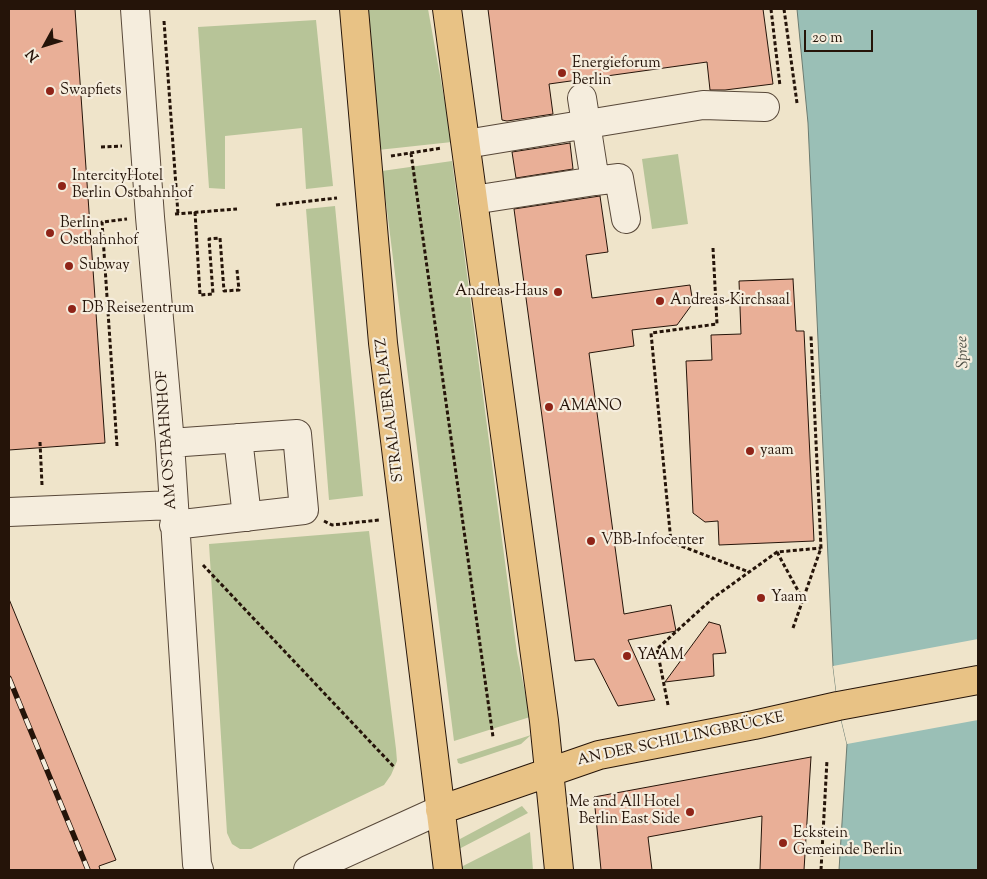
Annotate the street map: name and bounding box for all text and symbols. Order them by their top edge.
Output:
north arrow [20,20,70,70]
scale bar [807,20,876,52]
text: 20 m [812,28,843,49]
text: N [22,44,45,65]
place label: Energieforum Berlin [572,55,661,90]
marker: Energieforum Berlin [556,67,568,79]
place label: Swapfiets [60,82,121,100]
marker: Swapfiets [44,85,56,97]
place label: IntercityHotel Berlin Ostbahnhof [72,168,193,203]
marker: IntercityHotel Berlin Ostbahnhof [56,180,68,192]
place label: Berlin Ostbahnhof [60,215,138,250]
marker: Berlin Ostbahnhof [44,227,56,239]
place label: Subway [79,257,130,275]
marker: Subway [63,260,75,272]
place label: Andreas-Haus [455,283,548,301]
marker: Andreas-Haus [552,286,564,298]
place label: Andreas-Kirchsaal [670,292,790,310]
marker: Andreas-Kirchsaal [654,295,666,307]
place label: DB Reisezentrum [82,300,194,318]
marker: DB Reisezentrum [66,303,78,315]
water label: Spree [954,335,974,369]
street label: STRALAUER PLATZ [373,337,409,483]
street label: AM OSTBAHNHOF [154,370,182,510]
place label: AMANO [559,398,622,416]
marker: AMANO [543,401,555,413]
place label: yaam [760,442,794,460]
marker: yaam [744,445,756,457]
place label: VBB-Infocenter [601,532,704,550]
marker: VBB-Infocenter [585,535,597,547]
place label: Yaam [771,589,807,607]
marker: Yaam [755,592,767,604]
place label: YAAM [637,647,684,665]
marker: YAAM [621,650,633,662]
street label: AN DER SCHILLINGBRÜCKE [576,709,786,771]
place label: Me and All Hotel Berlin East Side [569,794,680,829]
marker: Me and All Hotel Berlin East Side [684,806,696,818]
place label: Eckstein Gemeinde Berlin [793,825,902,860]
marker: Eckstein Gemeinde Berlin [777,837,789,849]

